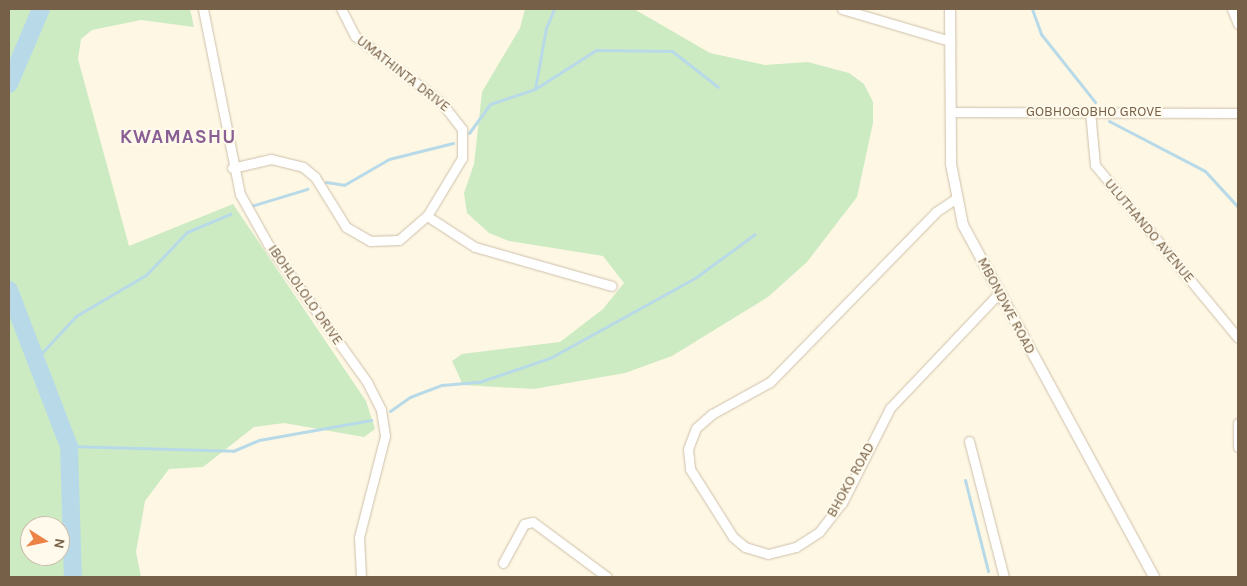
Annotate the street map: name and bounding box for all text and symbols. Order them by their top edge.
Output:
street label: UMATHINTA DRIVE [353,32,453,116]
street label: GOBHOGOBHO GROVE [1026,104,1162,120]
district label: KWAMASHU [119,127,237,149]
street label: ULUTHANDO AVENUE [1101,176,1197,286]
street label: IBOHLOLOLO DRIVE [264,242,346,348]
street label: MBONDWE ROAD [973,255,1039,357]
street label: BHOKO ROAD [824,440,878,520]
north arrow [20,516,70,566]
text: N [50,537,69,550]

